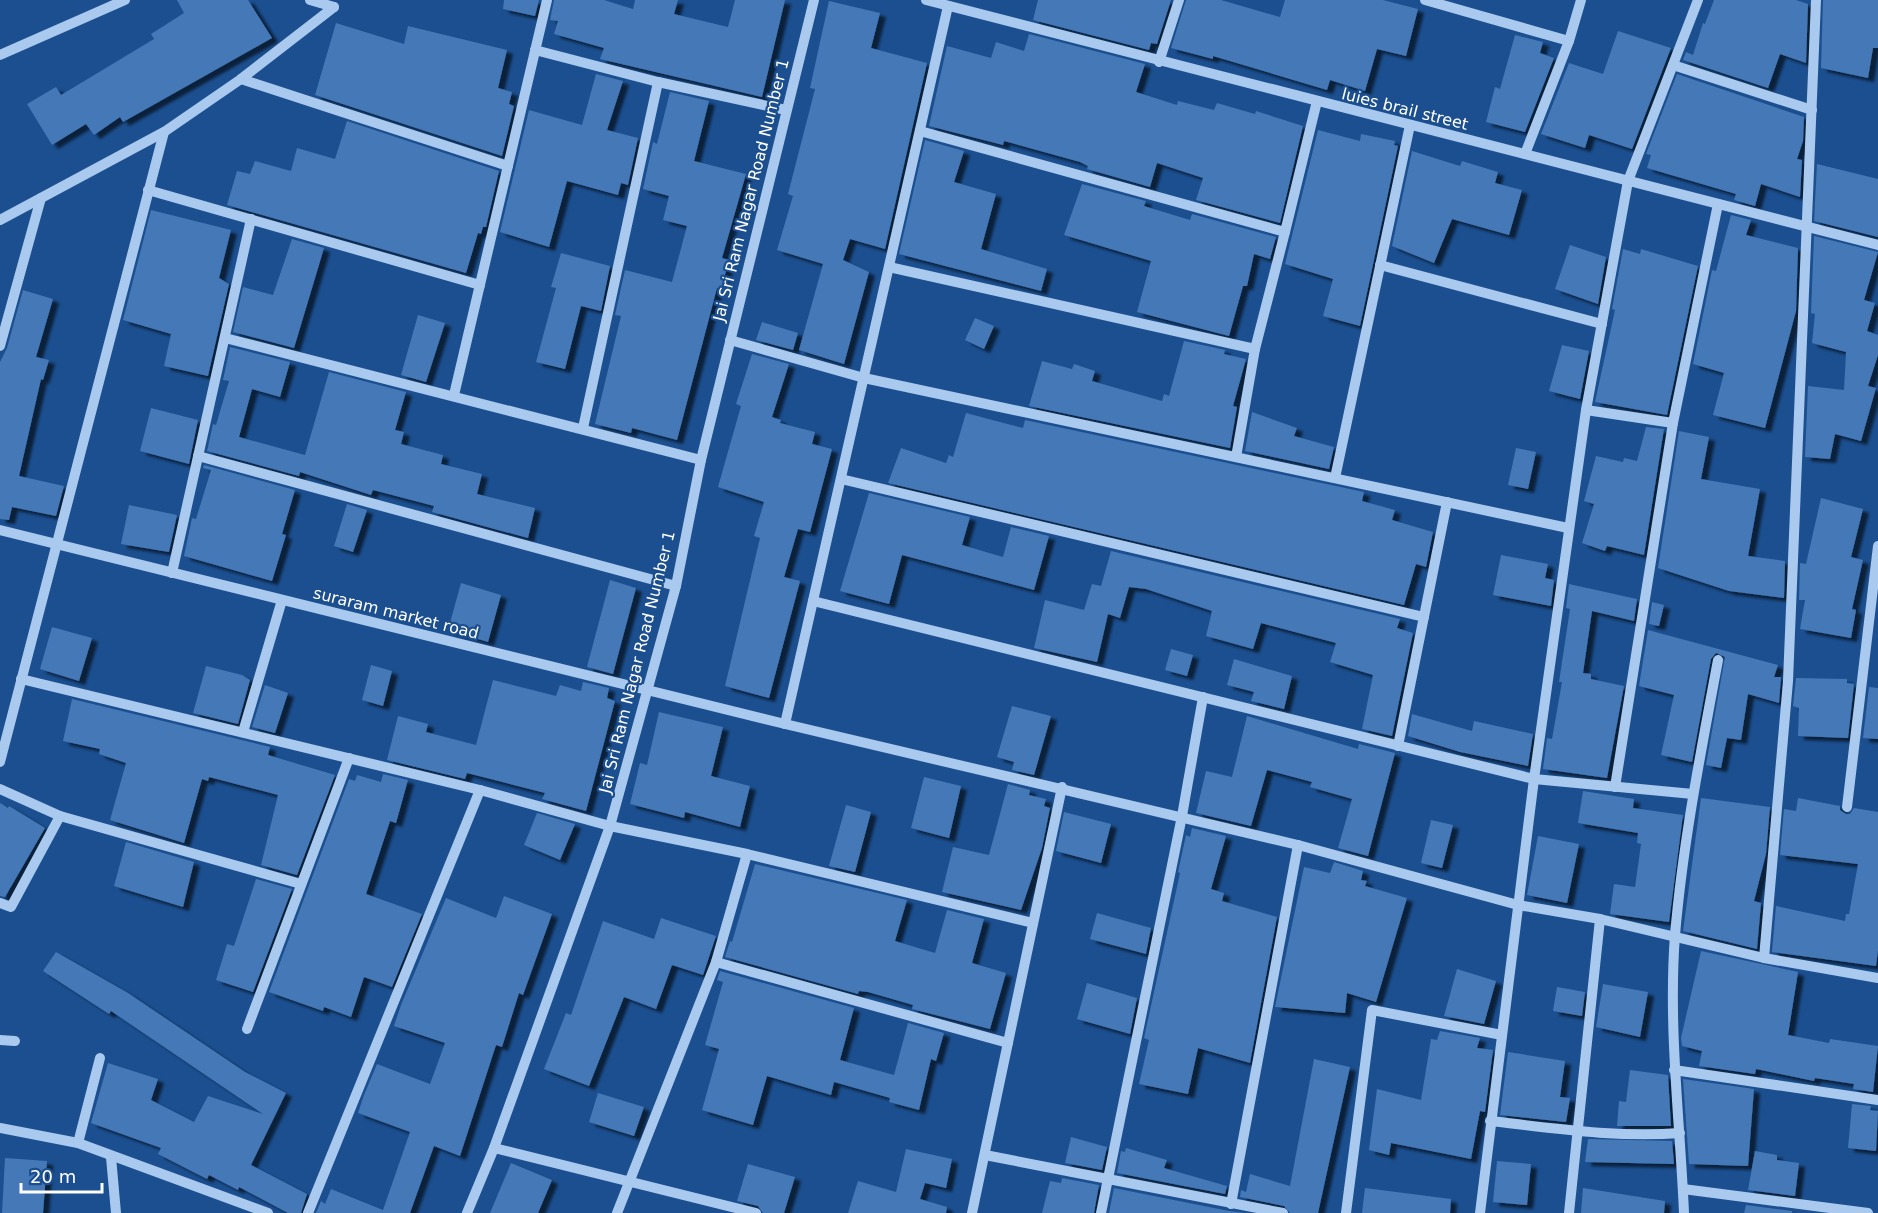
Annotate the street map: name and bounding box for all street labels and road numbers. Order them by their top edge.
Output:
street label: Jai Sri Ram Nagar Road Number 1 [709,57,793,324]
street label: luies brail street [1340,84,1470,134]
street label: Jai Sri Ram Nagar Road Number 1 [595,529,679,796]
street label: suraram market road [311,583,481,643]

